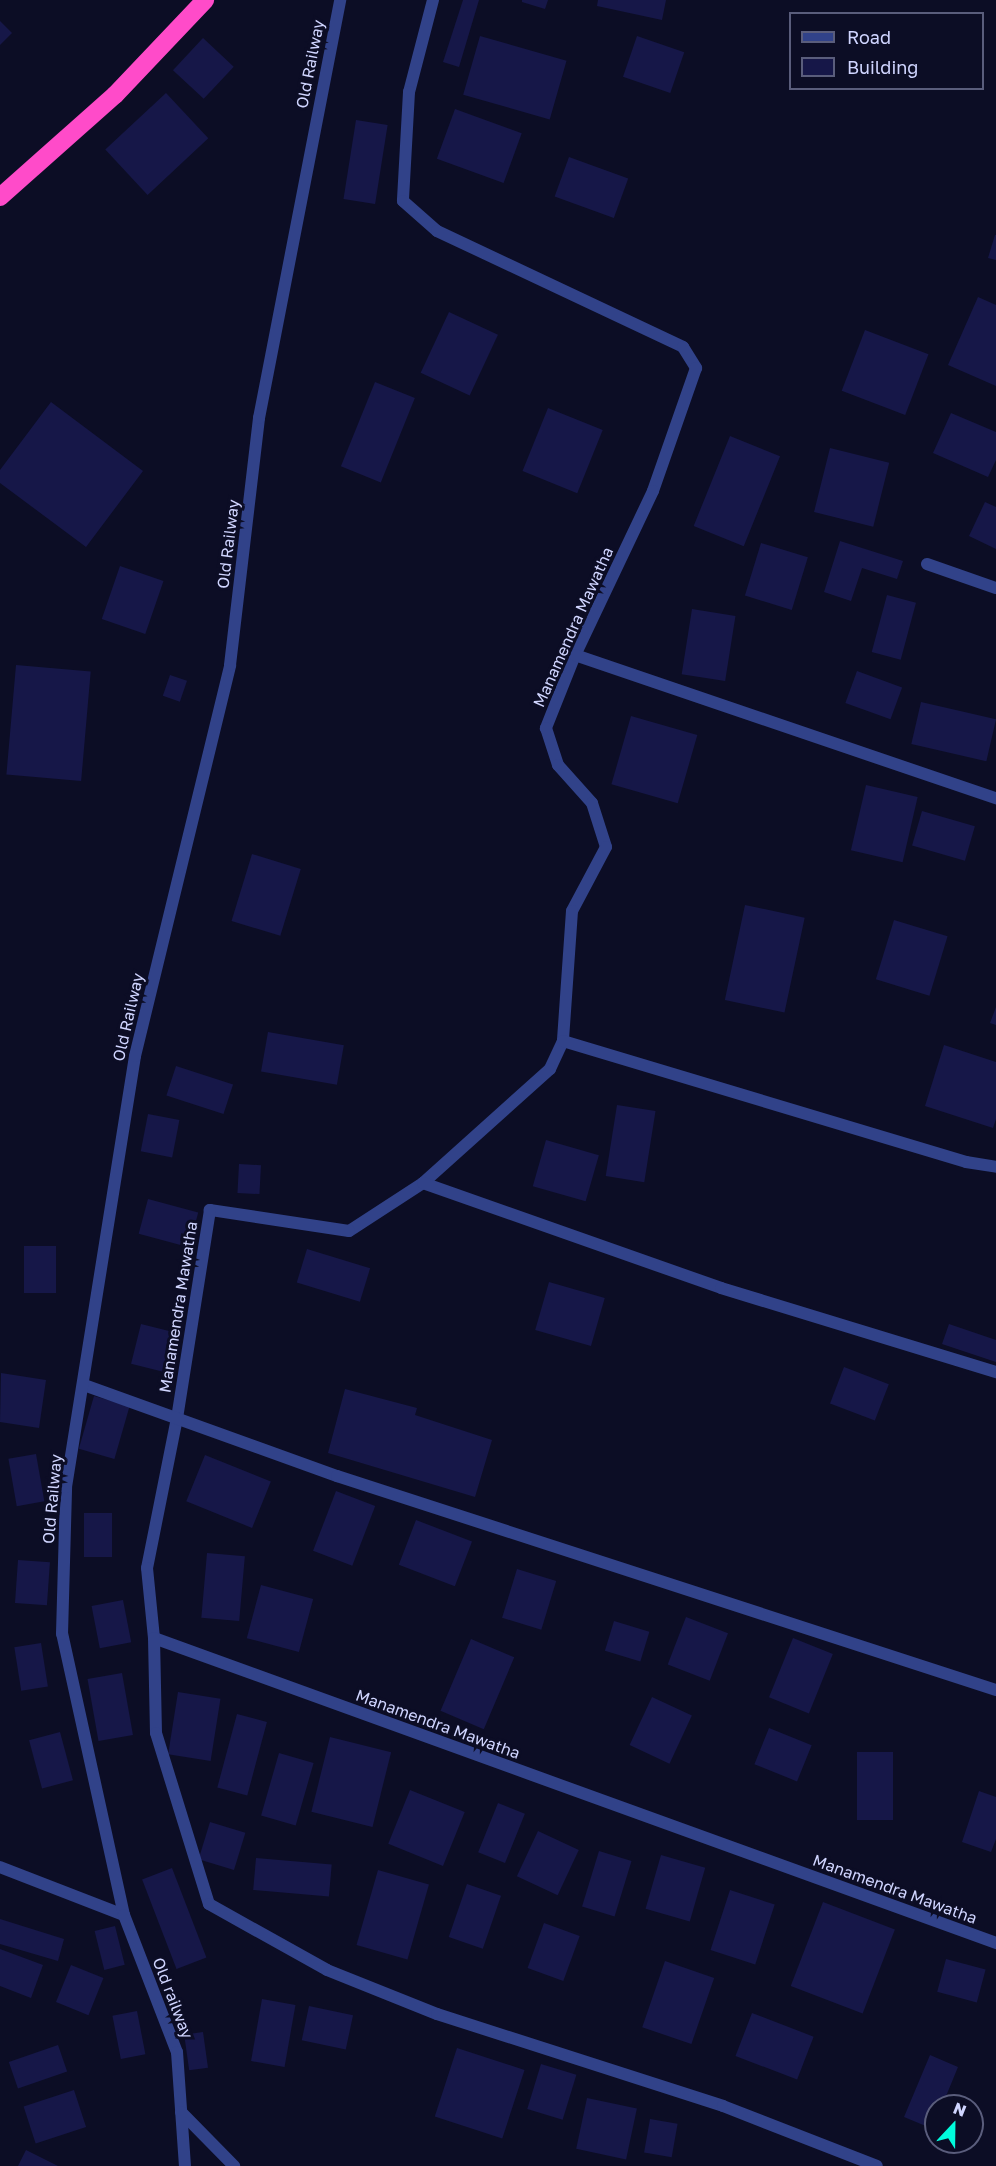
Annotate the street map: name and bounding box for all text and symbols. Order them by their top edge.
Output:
legend [789,12,984,90]
street label: Old Railway [292,18,328,110]
text: Road [847,26,891,48]
text: Building [847,56,918,78]
street label: Old Railway [213,498,243,590]
street label: Manamendra Mawatha [529,544,617,710]
street label: Old Railway [109,971,147,1063]
street label: Manamendra Mawatha [155,1220,201,1394]
street label: Old Railway [39,1453,65,1545]
street label: Manamendra Mawatha [353,1685,523,1763]
street label: Manamendra Mawatha [810,1850,980,1928]
street label: Old railway [149,1955,197,2041]
north arrow [924,2094,984,2154]
text: N [951,2098,969,2121]

